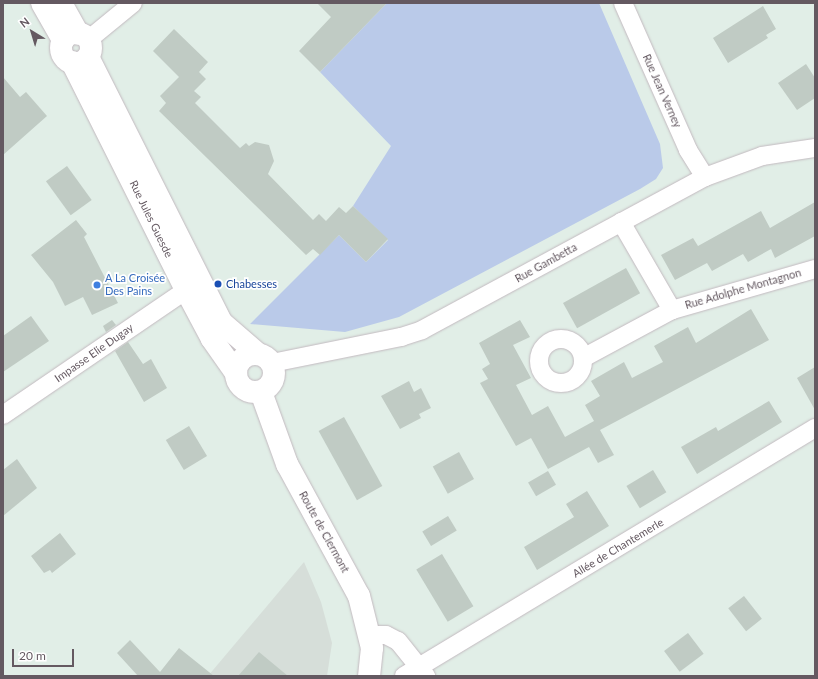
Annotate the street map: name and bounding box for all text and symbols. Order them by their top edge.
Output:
north arrow [12,12,52,52]
text: N [17,14,32,30]
street label: Rue Jean Verney [640,52,684,130]
street label: Rue Jules Guesde [127,178,175,260]
street label: Rue Gambetta [513,241,579,285]
street label: Rue Adolphe Montagnon [683,266,803,312]
place label: A La Croisée Des Pains [105,272,166,298]
place label: Chabesses [226,277,277,291]
marker: Chabesses [213,279,223,289]
marker: A La Croisée Des Pains [92,280,102,290]
street label: Impasse Elie Dugay [52,321,136,385]
street label: Route de Clermont [296,489,352,575]
street label: Allée de Chantemerle [570,516,666,580]
scale bar [14,641,76,667]
text: 20 m [19,648,46,663]

